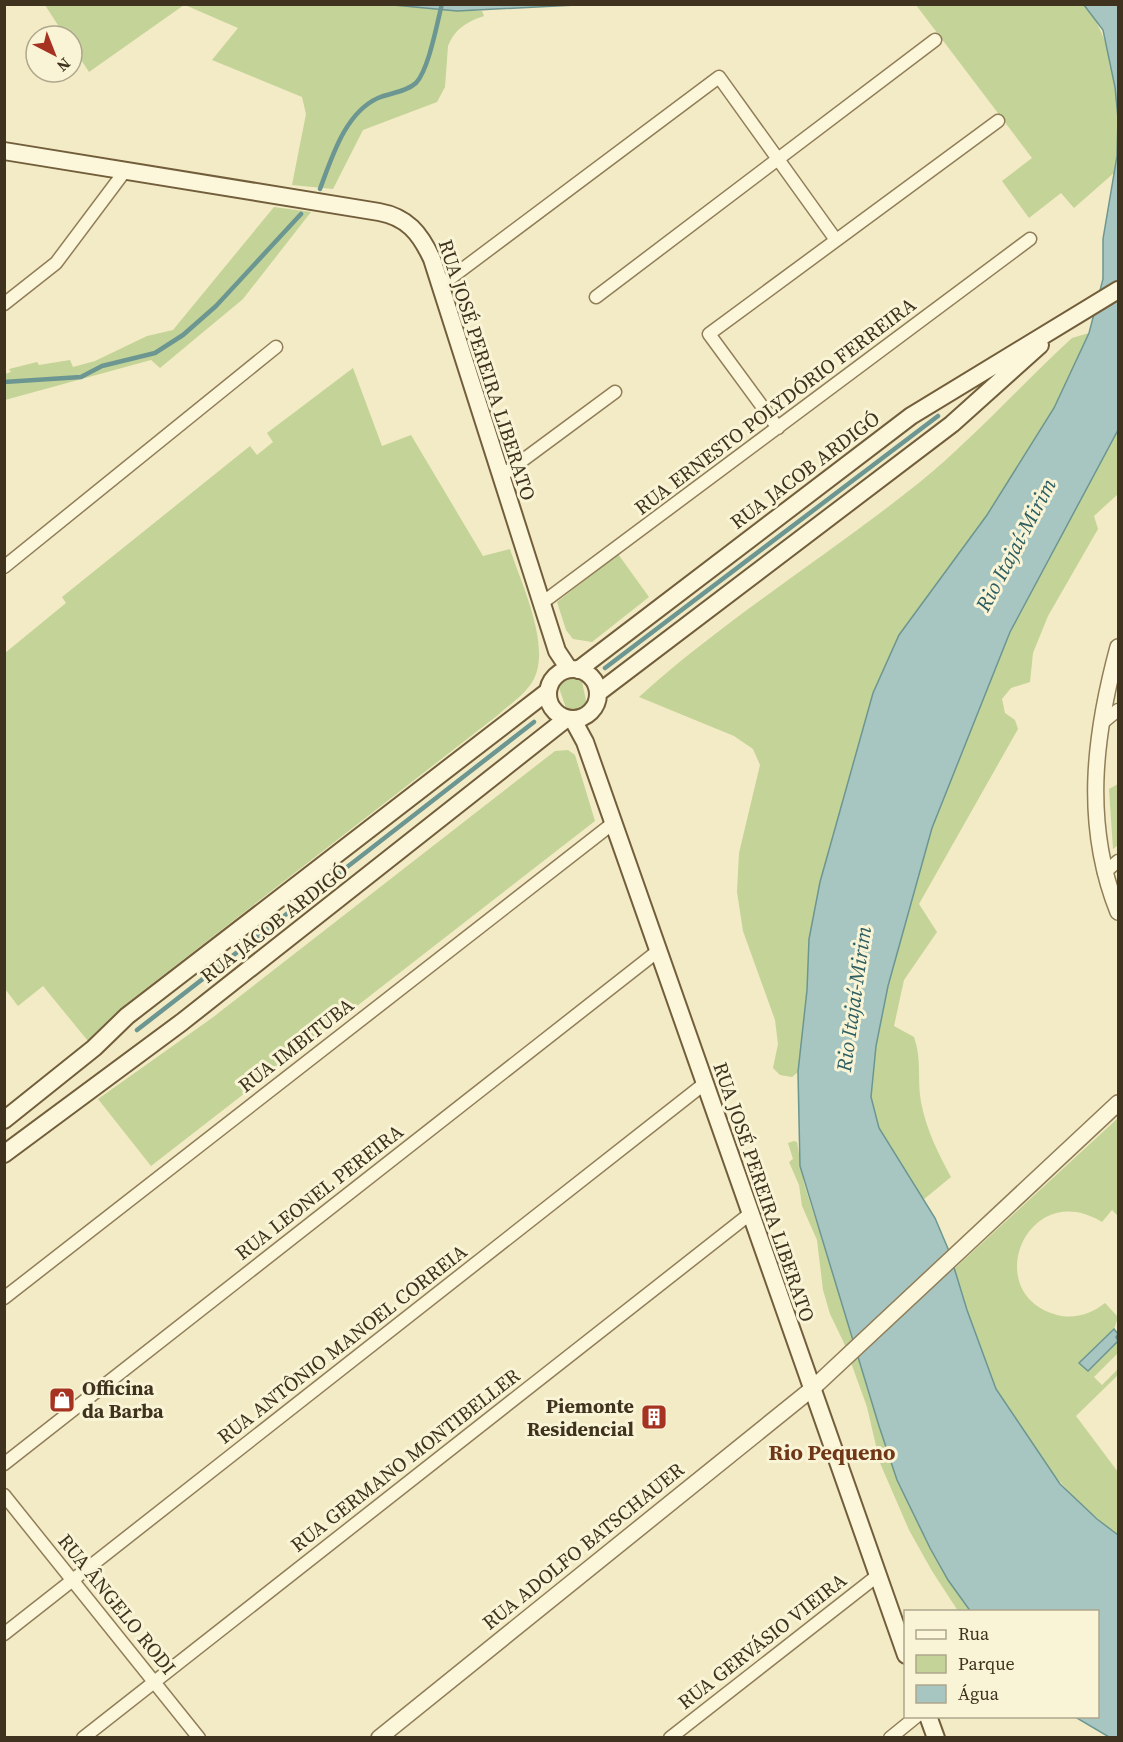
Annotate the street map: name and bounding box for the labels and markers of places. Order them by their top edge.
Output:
place label: Officina da Barba [82,1374,164,1425]
shop icon: Officina da Barba [47,1385,77,1415]
place label: Piemonte Residencial [527,1392,634,1443]
building icon: Piemonte Residencial [639,1402,669,1432]

